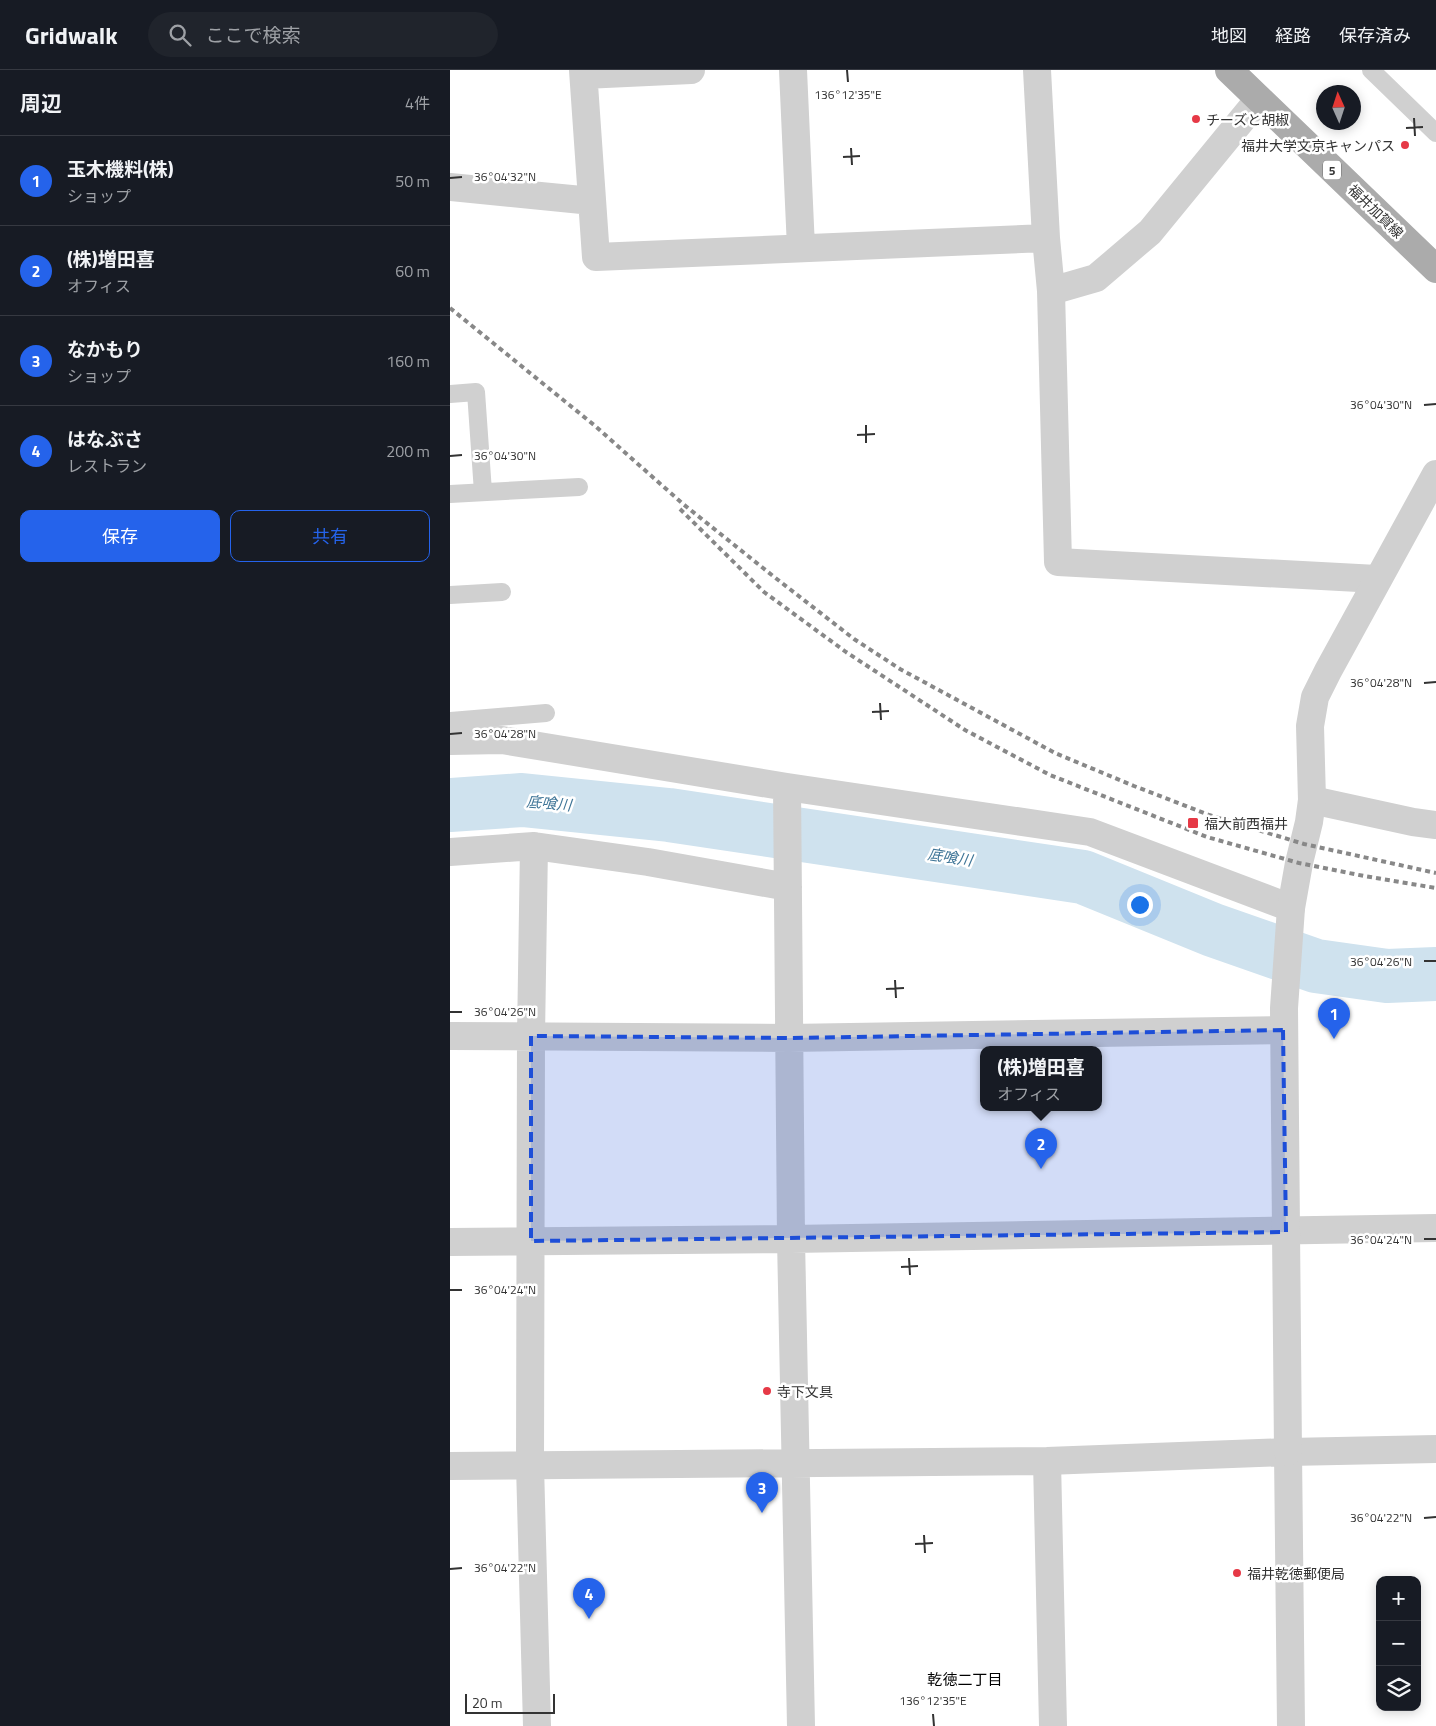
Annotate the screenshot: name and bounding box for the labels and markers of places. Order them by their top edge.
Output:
place label: チーズと胡椒 [1206,109,1289,130]
marker: チーズと胡椒 [1190,113,1202,125]
place label: 福井大学文京キャンパス [1241,135,1395,156]
marker: 福井大学文京キャンパス [1399,139,1411,151]
place label: 福大前西福井 [1204,813,1288,834]
marker: 福大前西福井 [1186,816,1200,830]
pin: 1 [1318,998,1350,1039]
pin: 2 [1025,1128,1057,1169]
place label: 寺下文具 [777,1381,833,1402]
marker: 寺下文具 [761,1385,773,1397]
pin: 3 [746,1472,778,1513]
place label: 福井乾徳郵便局 [1247,1563,1345,1584]
marker: 福井乾徳郵便局 [1231,1567,1243,1579]
pin: 4 [573,1578,605,1619]

